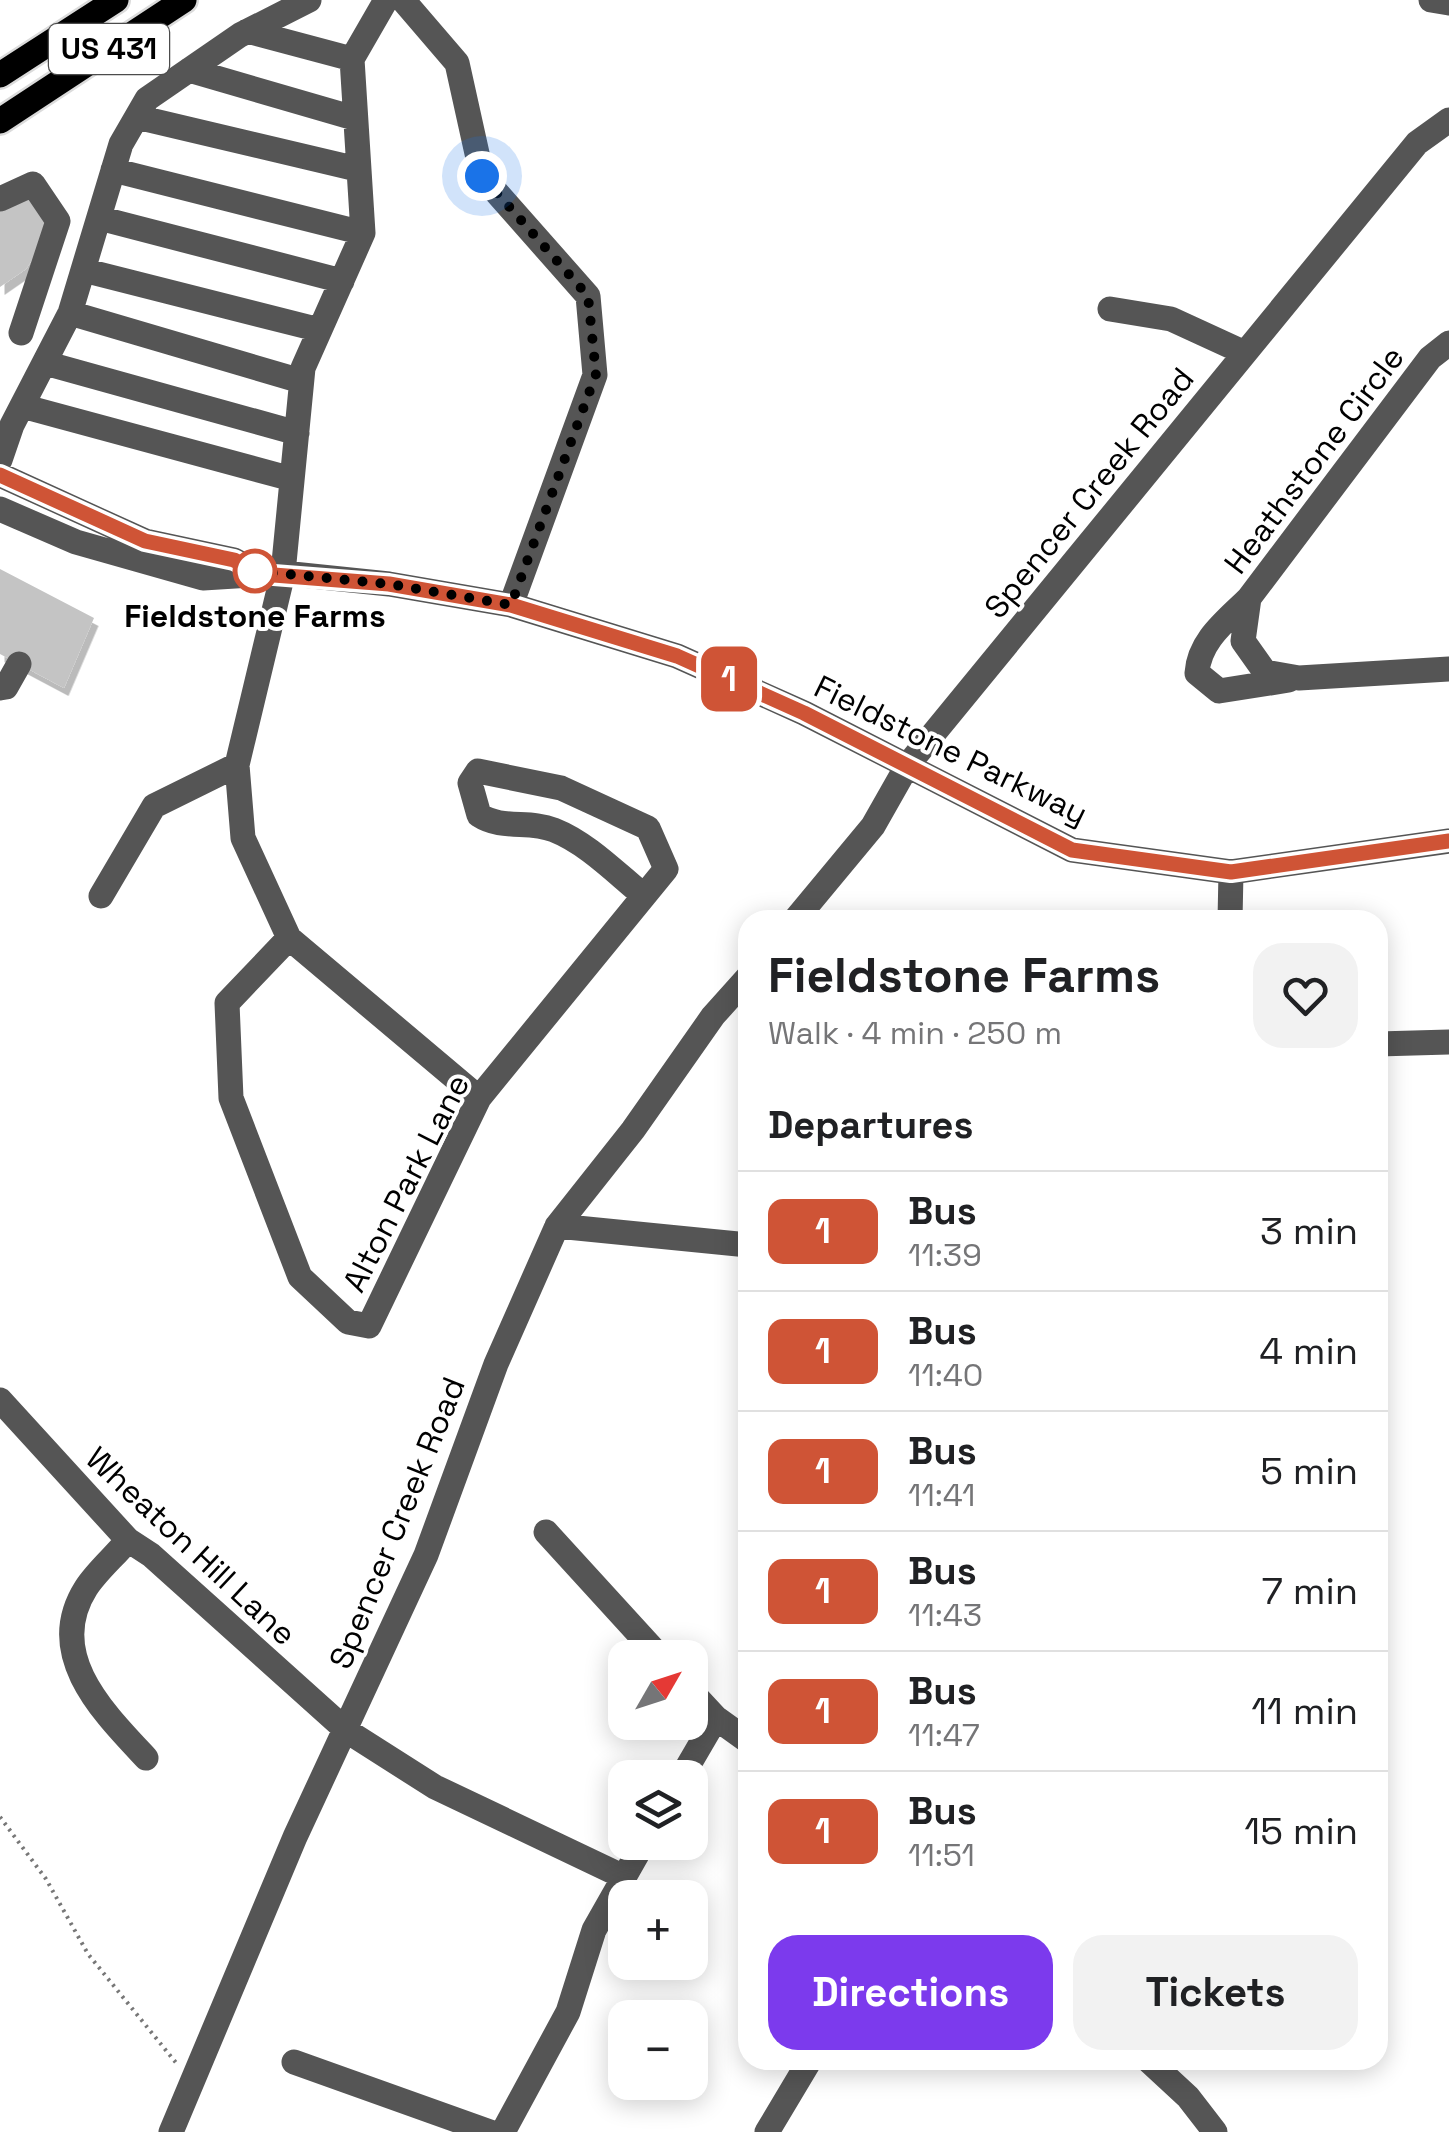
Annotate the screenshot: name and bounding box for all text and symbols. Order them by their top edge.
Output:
road number: US 431 [49,24,169,74]
your location [457,151,507,201]
street label: Heathstone Circle [1215,338,1413,582]
street label: Spencer Creek Road [976,360,1202,626]
marker: Fieldstone Farms [234,550,276,592]
place label: Fieldstone Farms [124,596,386,636]
line badge: 1 [696,646,762,712]
text: 1 [721,657,737,701]
street label: Fieldstone Parkway [808,666,1094,834]
button: heart [1253,943,1358,1048]
text: Fieldstone Farms [768,945,1160,1006]
text: Walk · 4 min · 250 m [768,1013,1062,1053]
street label: Alton Park Lane [334,1067,478,1299]
text: Departures [768,1101,973,1149]
text: Bus [908,1187,977,1235]
text: 3 min [1260,1207,1358,1255]
text: 1 [815,1209,831,1253]
text: 11:39 [908,1235,982,1275]
text: Bus [908,1307,977,1355]
text: 4 min [1259,1327,1358,1375]
text: 1 [815,1329,831,1373]
text: 11:40 [908,1355,983,1395]
street label: Spencer Creek Road [320,1371,474,1675]
text: Bus [908,1427,977,1475]
street label: Wheaton Hill Lane [78,1438,304,1654]
text: 5 min [1260,1447,1358,1495]
text: 1 [815,1449,831,1493]
text: 11:41 [908,1475,975,1515]
text: Bus [908,1547,977,1595]
text: 7 min [1262,1567,1358,1615]
text: 1 [815,1569,831,1613]
text: 11:43 [908,1595,982,1635]
north arrow [608,1640,708,1740]
map controls [608,1640,708,2100]
text: Bus [908,1667,977,1715]
text: 11 min [1251,1687,1358,1735]
text: 1 [815,1689,831,1733]
text: 11:47 [908,1715,980,1755]
button: layers [608,1760,708,1860]
text: Bus [908,1787,977,1835]
text: 15 min [1244,1807,1358,1855]
text: 1 [815,1809,831,1853]
text: 11:51 [908,1835,975,1875]
button: + [608,1880,708,1980]
button: Directions [768,1935,1053,2050]
button: Tickets [1073,1935,1358,2050]
button: − [608,2000,708,2100]

